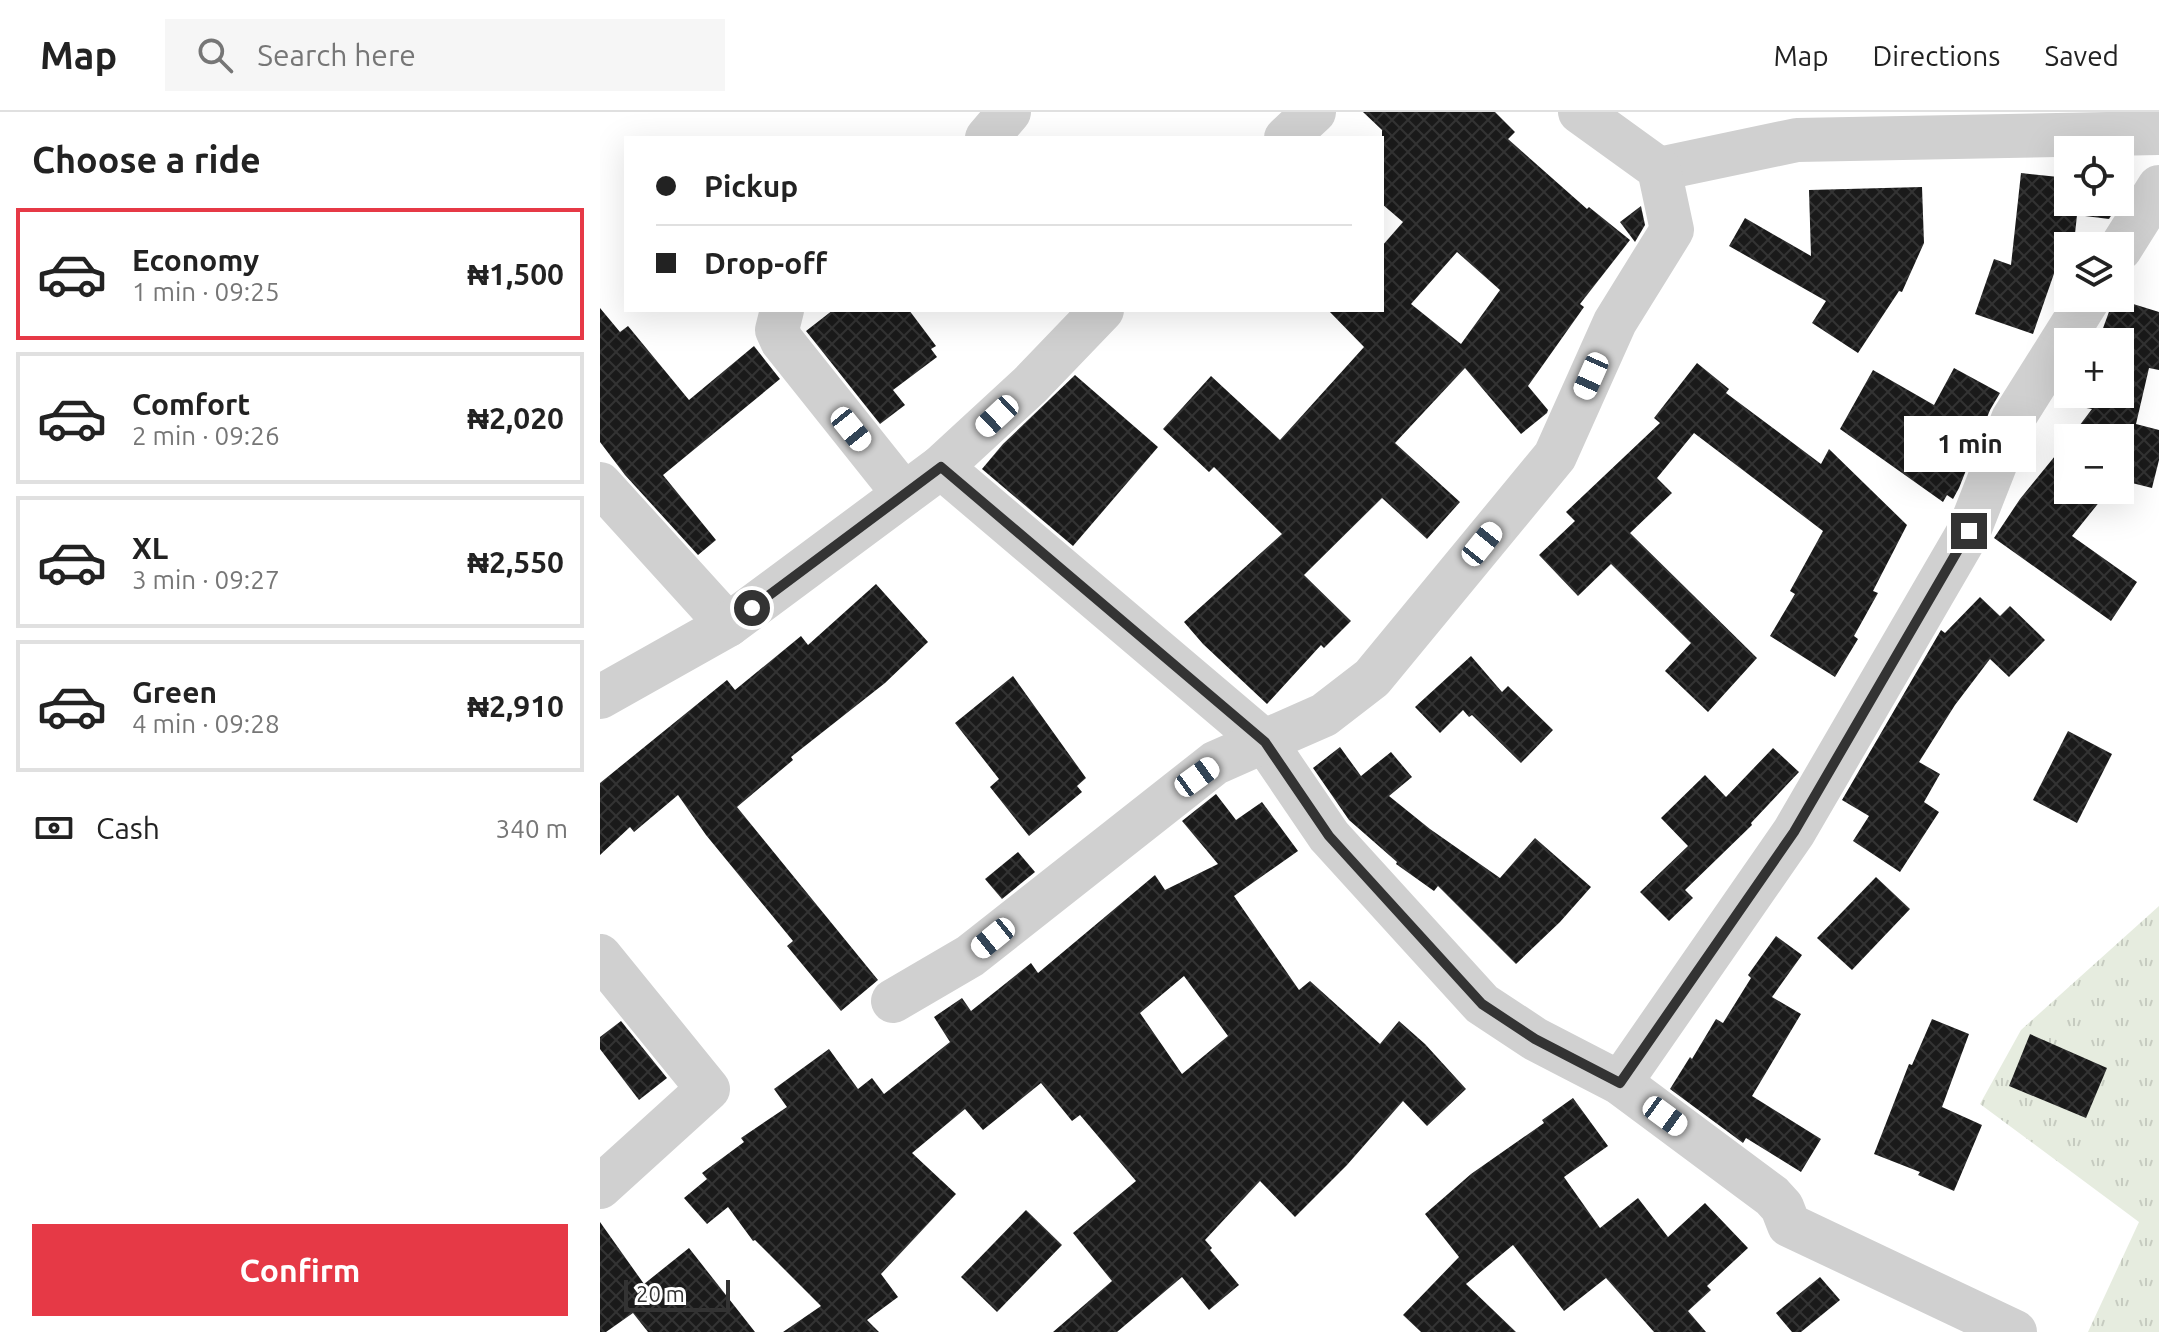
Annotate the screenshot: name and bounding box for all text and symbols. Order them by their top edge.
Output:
search box [165,19,725,91]
icon: search [193,33,237,77]
text: Map [40,34,117,76]
text: Search here [257,38,416,72]
text: Map [1773,40,1829,71]
text: Directions [1873,40,2000,71]
text: Saved [2044,40,2119,71]
map controls [2054,136,2134,504]
button: locate [2054,136,2134,216]
text: Choose a ride [32,139,261,180]
text: Pickup [704,169,798,203]
button: layers [2054,232,2134,312]
icon: car [36,238,108,310]
text: Economy [132,243,259,277]
text: Drop-off [704,246,827,280]
text: ₦1,500 [467,257,564,291]
text: 1 min · 09:25 [132,277,280,306]
button: + [2054,328,2134,408]
car [1570,349,1612,403]
icon: car [36,382,108,454]
text: Comfort [132,387,250,421]
car [971,391,1023,441]
text: ₦2,020 [467,401,564,435]
car [827,403,875,455]
callout: 1 min [1903,415,2035,471]
text: 2 min · 09:26 [132,421,280,450]
button: − [2054,424,2134,504]
text: 1 min [1937,429,2003,458]
route end [1951,513,1987,549]
car [1458,518,1506,570]
icon: car [36,526,108,598]
text: XL [132,531,168,565]
text: ₦2,550 [467,545,564,579]
text: 3 min · 09:27 [132,565,280,594]
route start [734,590,770,626]
icon: car [36,670,108,742]
text: Green [132,675,217,709]
text: ₦2,910 [467,689,564,723]
text: 4 min · 09:28 [132,709,280,738]
car [1171,753,1223,801]
icon: cash [32,806,76,850]
text: Cash [96,811,160,845]
text: 340 m [496,814,568,843]
car [967,914,1019,962]
car [1639,1092,1691,1140]
button: Confirm [32,1224,568,1316]
scale bar [624,1276,730,1312]
text: 20 m [636,1281,685,1306]

